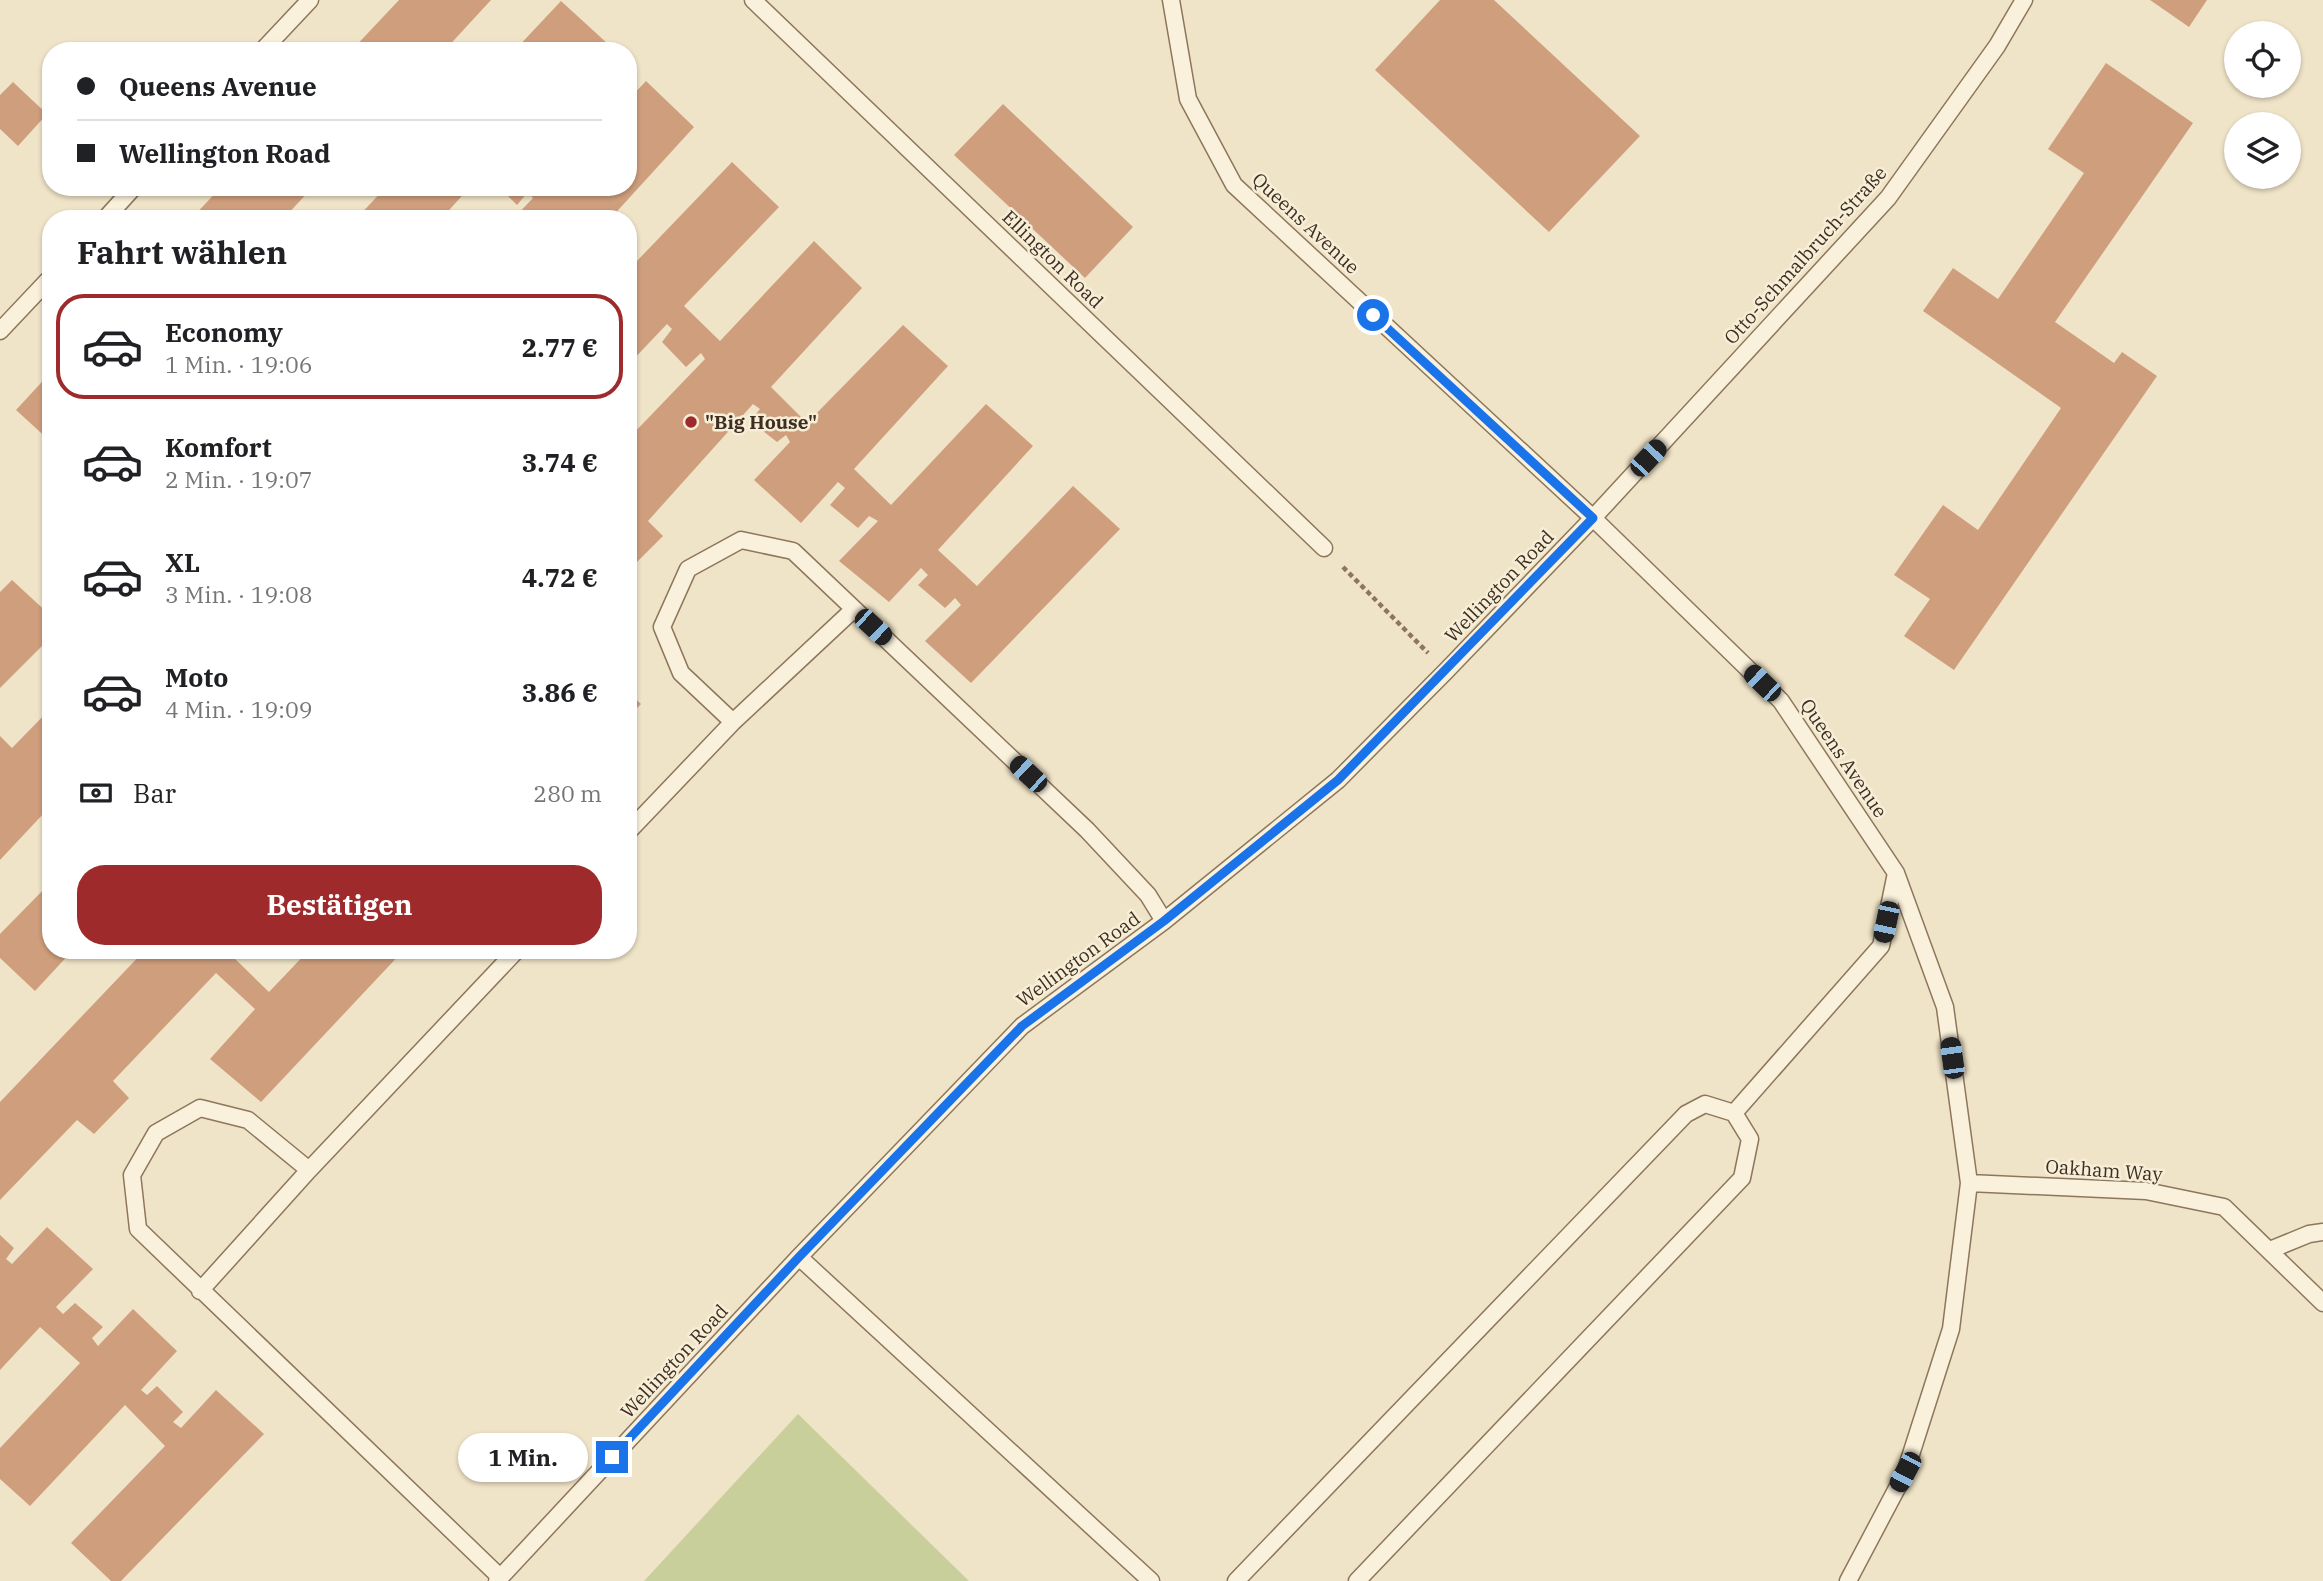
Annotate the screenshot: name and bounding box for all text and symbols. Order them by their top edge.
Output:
map controls [2224,21,2301,189]
button: locate [2224,21,2301,98]
text: Queens Avenue [119,69,317,103]
button: layers [2224,112,2301,189]
text: Wellington Road [119,136,330,170]
street label: Otto-Schmalbruch-Straße [1719,161,1891,349]
street label: Queens Avenue [1247,167,1365,279]
street label: Ellington Road [997,205,1109,313]
text: Fahrt wählen [77,231,287,273]
route start [1357,299,1389,331]
icon: car [81,315,144,378]
text: Economy [165,315,283,349]
text: 2.77 € [522,330,598,364]
text: 1 Min. · 19:06 [165,349,312,379]
place label: "Big House" [705,410,817,434]
marker: "Big House" [683,414,699,430]
icon: car [81,430,144,493]
text: Komfort [165,430,272,464]
car [1626,435,1671,481]
text: 3.74 € [522,445,598,479]
text: 2 Min. · 19:07 [165,464,312,494]
street label: Wellington Road [1439,525,1559,647]
icon: car [81,545,144,608]
text: XL [165,545,200,579]
text: 4.72 € [522,560,598,594]
text: 3 Min. · 19:08 [165,579,312,609]
car [851,605,896,649]
icon: car [81,660,144,723]
text: Moto [165,660,228,694]
car [1740,661,1785,705]
text: 3.86 € [522,675,598,709]
text: 4 Min. · 19:09 [165,694,312,724]
street label: Queens Avenue [1795,694,1893,822]
car [1006,752,1051,796]
icon: cash [77,774,115,812]
text: Bar [133,776,176,810]
text: 280 m [533,778,602,808]
button: Bestätigen [77,865,602,945]
car [1872,899,1901,945]
street label: Wellington Road [1012,906,1144,1012]
car [1939,1036,1966,1080]
street label: Oakham Way [2045,1154,2164,1186]
street label: Wellington Road [615,1299,733,1423]
callout: 1 Min. [458,1432,588,1482]
route end [596,1441,628,1473]
text: 1 Min. [488,1442,558,1472]
car [1886,1449,1925,1495]

